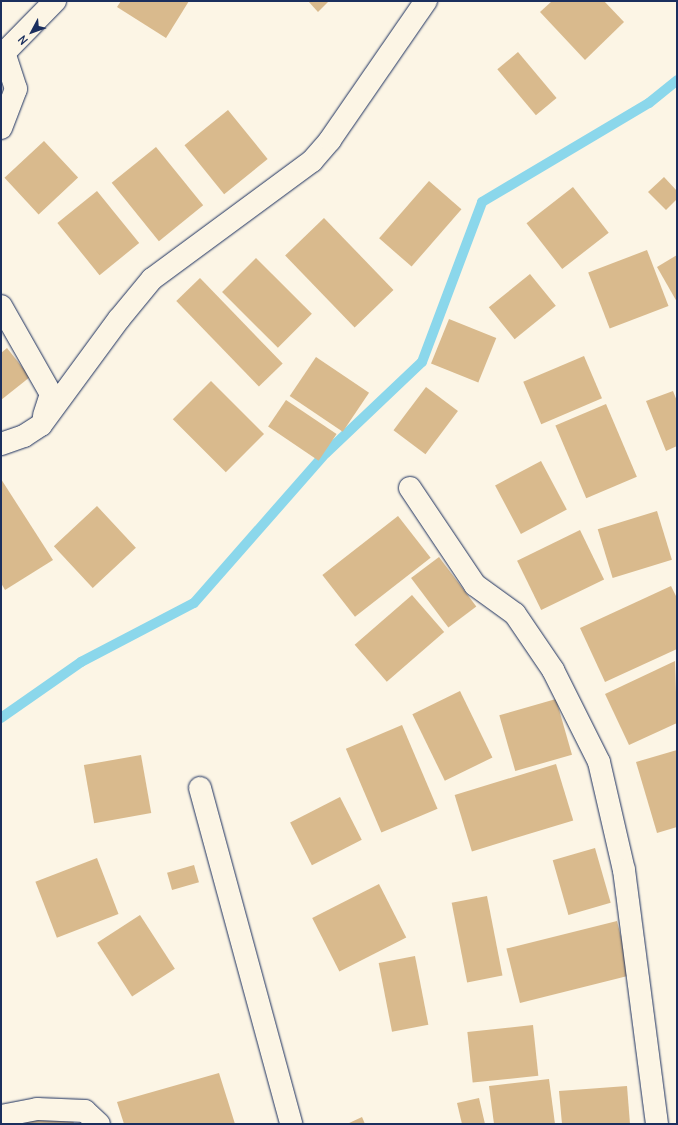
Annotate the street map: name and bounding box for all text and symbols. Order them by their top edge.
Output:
north arrow [12,12,52,52]
text: N [15,32,31,47]

